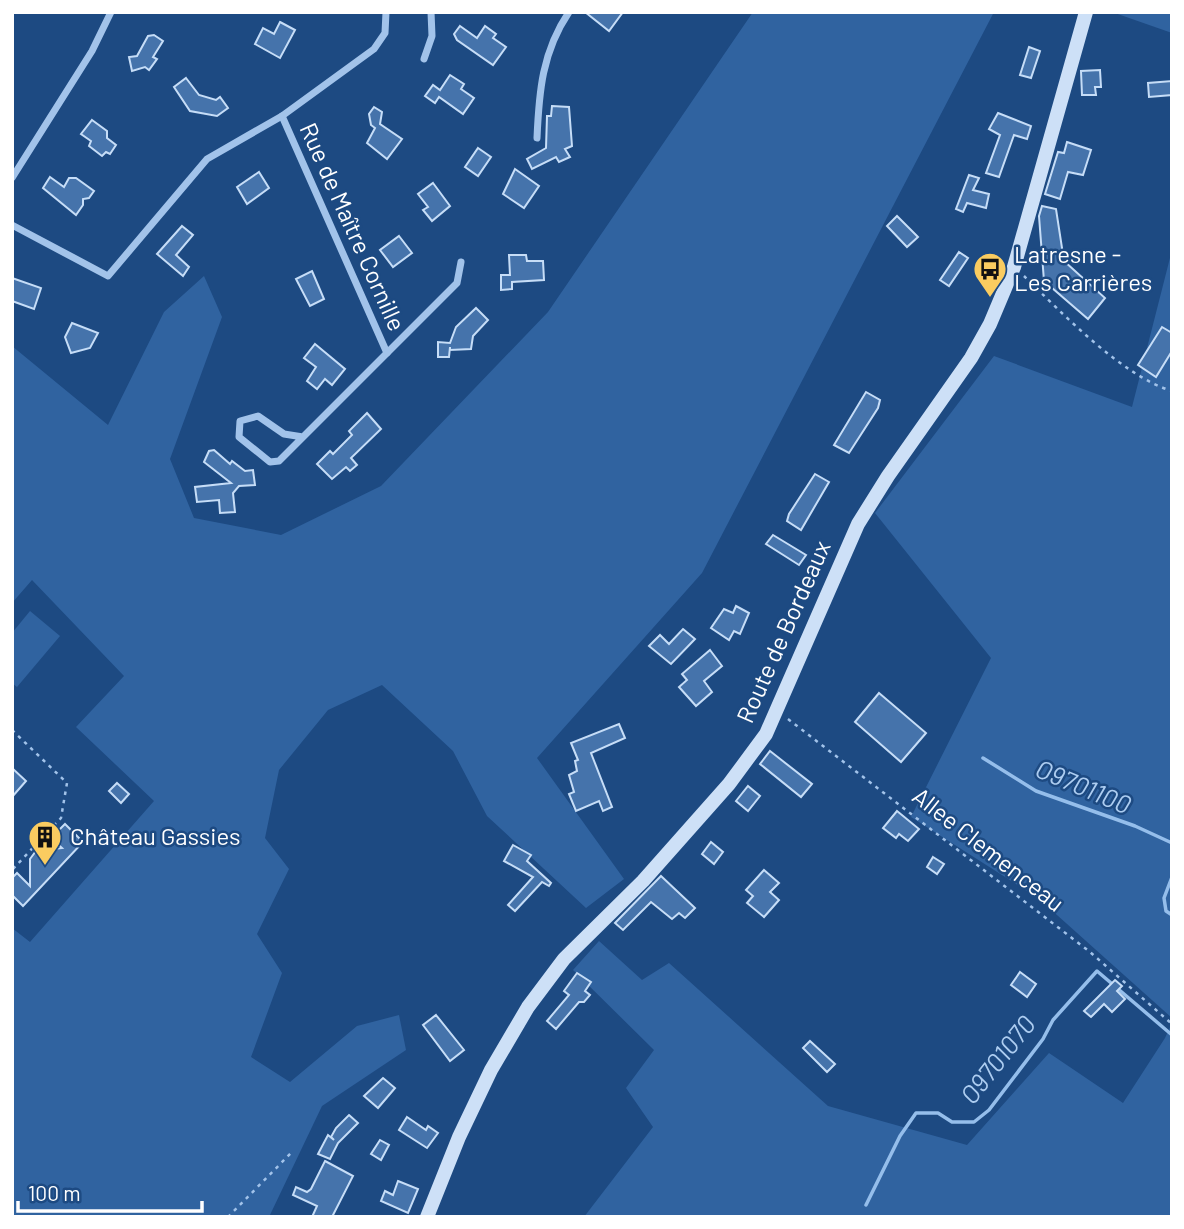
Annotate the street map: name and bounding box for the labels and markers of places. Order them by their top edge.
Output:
place label: Latresne - Les Carrières [1014,239,1152,296]
bus stop icon: Latresne - Les Carrières [971,250,1009,299]
building icon: Château Gassies [26,818,64,867]
place label: Château Gassies [70,821,241,850]

